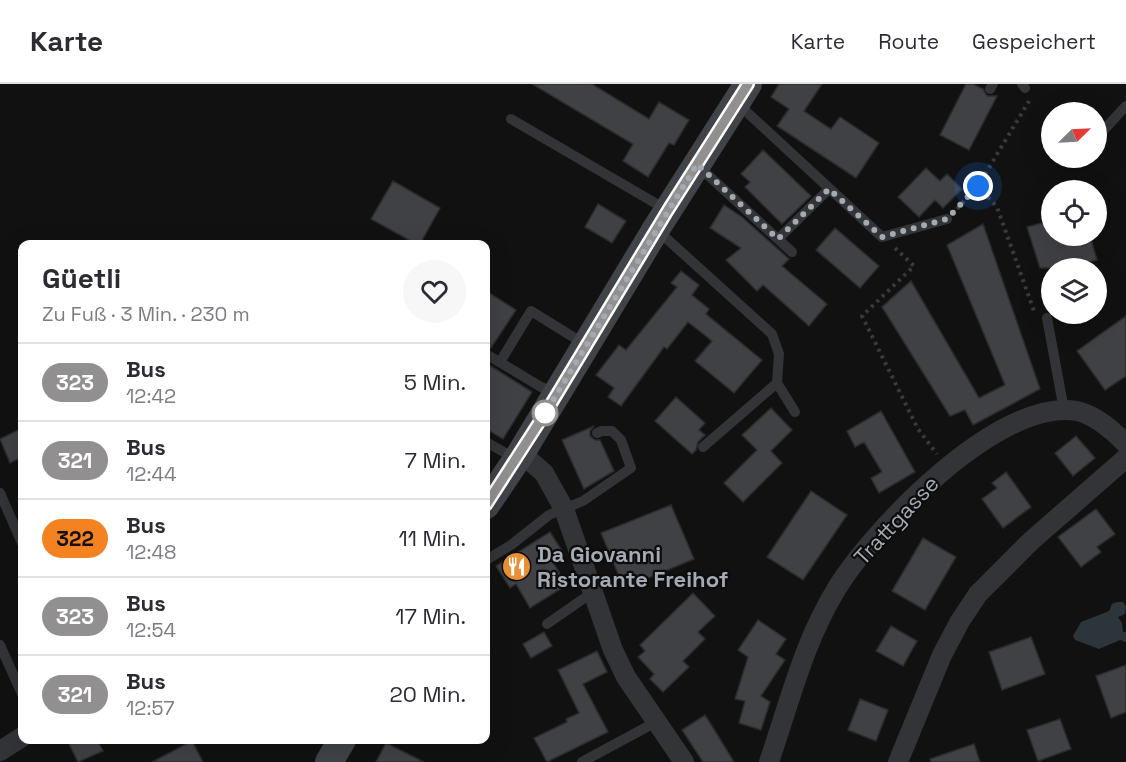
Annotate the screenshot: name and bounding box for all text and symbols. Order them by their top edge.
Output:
text: Karte [30,23,103,59]
text: Karte [791,28,845,55]
text: Route [878,28,939,55]
text: Gespeichert [972,28,1096,55]
north arrow [1041,102,1107,168]
map controls [1041,102,1107,324]
your location [963,171,993,201]
button: locate [1041,180,1107,246]
button: layers [1041,258,1107,324]
text: Güetli [42,260,121,296]
button: heart [403,260,466,323]
text: Zu Fuß · 3 Min. · 230 m [42,301,250,327]
text: Bus [126,355,166,383]
text: 5 Min. [404,368,466,396]
text: 323 [56,369,94,396]
text: 12:42 [126,383,176,409]
unlabelled marker [532,400,558,426]
text: Bus [126,433,166,461]
text: 7 Min. [404,446,466,474]
text: 321 [58,447,92,474]
text: 12:44 [126,461,176,487]
street label: Trattgasse [848,470,944,570]
text: Bus [126,511,166,539]
text: 11 Min. [398,524,466,552]
text: 322 [56,525,94,552]
text: 12:48 [126,539,176,565]
place label: Da Giovanni Ristorante Freihof [537,540,728,593]
restaurant icon: Da Giovanni Ristorante Freihof [500,551,532,583]
text: Bus [126,589,166,617]
text: 17 Min. [395,602,466,630]
text: 323 [56,603,94,630]
text: 12:54 [126,617,176,643]
text: Bus [126,667,166,695]
text: 20 Min. [390,680,466,708]
text: 321 [58,681,92,708]
text: 12:57 [126,695,175,721]

